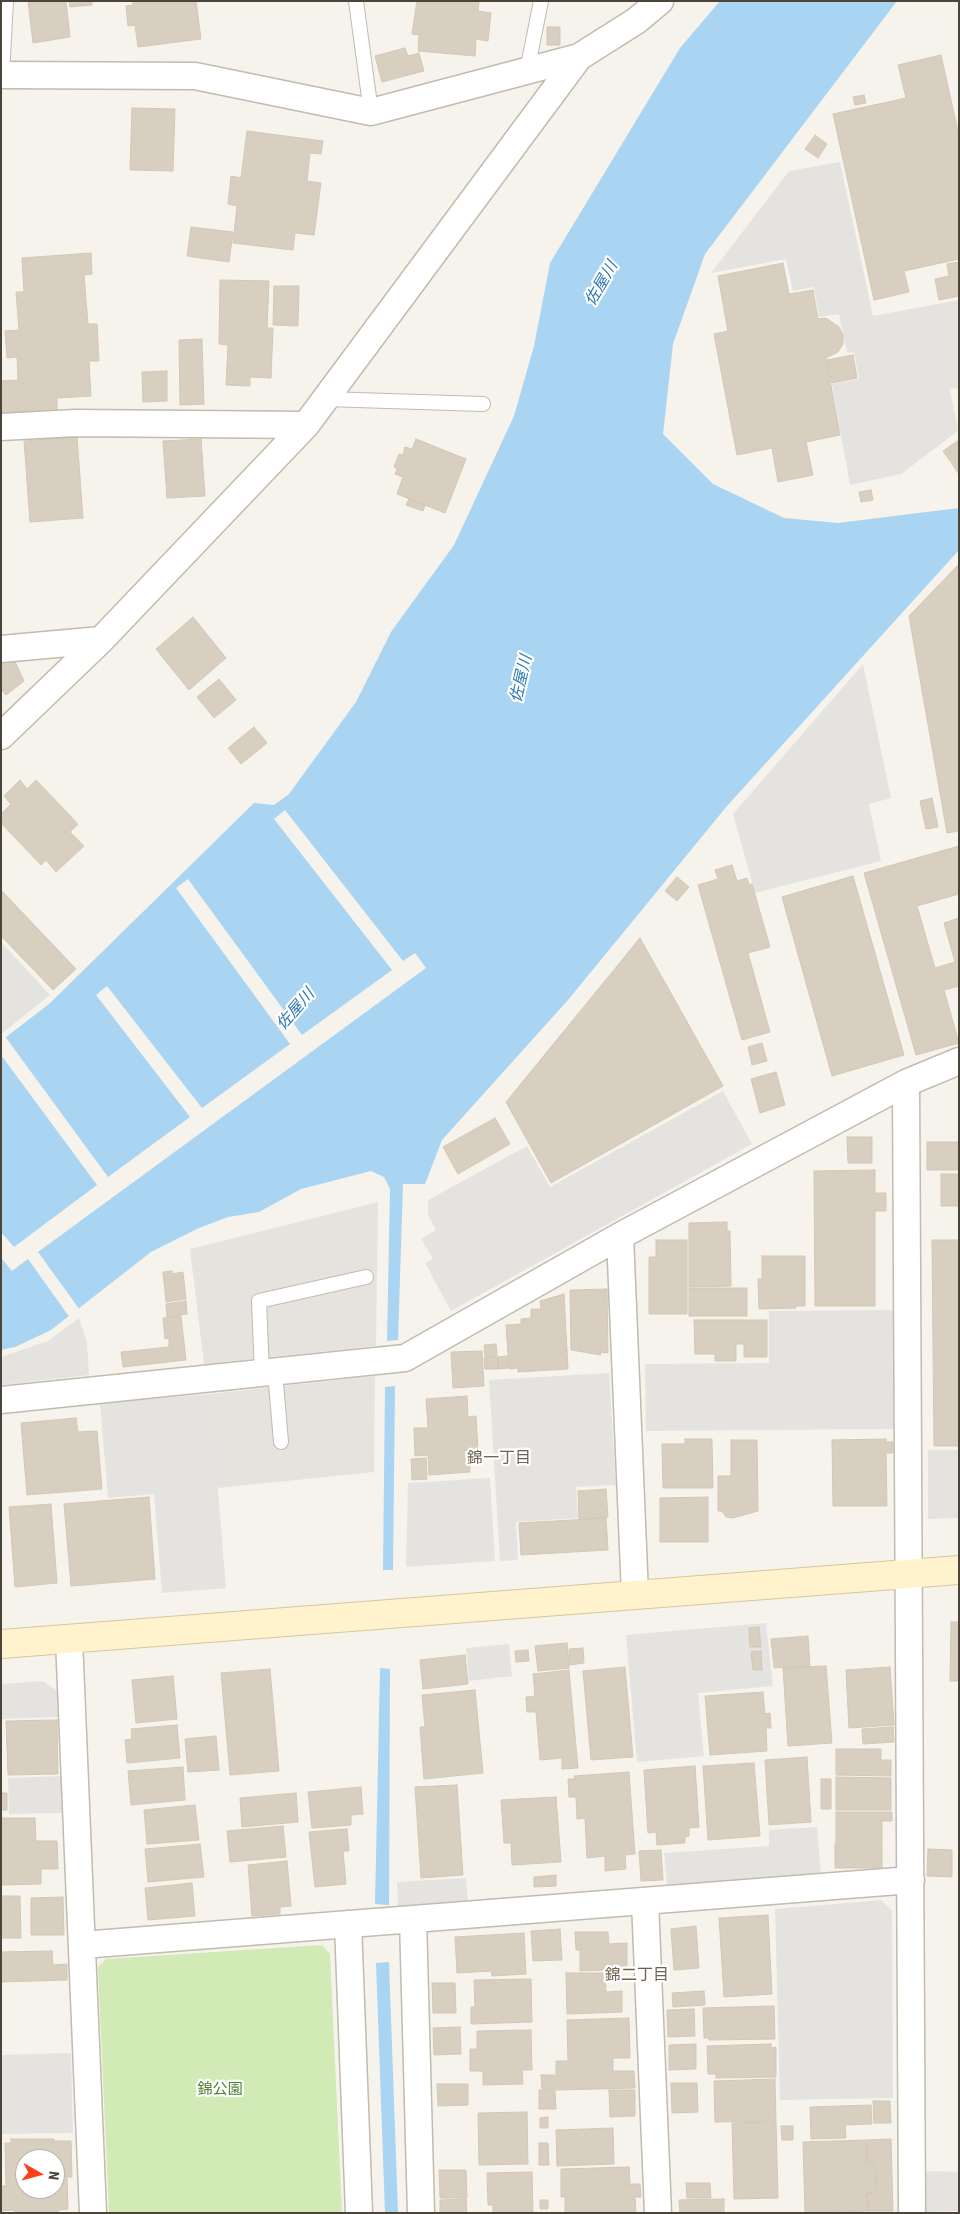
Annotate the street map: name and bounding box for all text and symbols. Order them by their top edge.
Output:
water label: 佐屋川 [582,258,622,310]
water label: 佐屋川 [507,653,537,705]
water label: 佐屋川 [273,986,319,1034]
district label: 錦一丁目 [467,1449,531,1469]
district label: 錦二丁目 [605,1966,669,1986]
park label: 錦公園 [198,2081,242,2099]
north arrow [15,2149,65,2199]
text: N [45,2170,62,2181]

